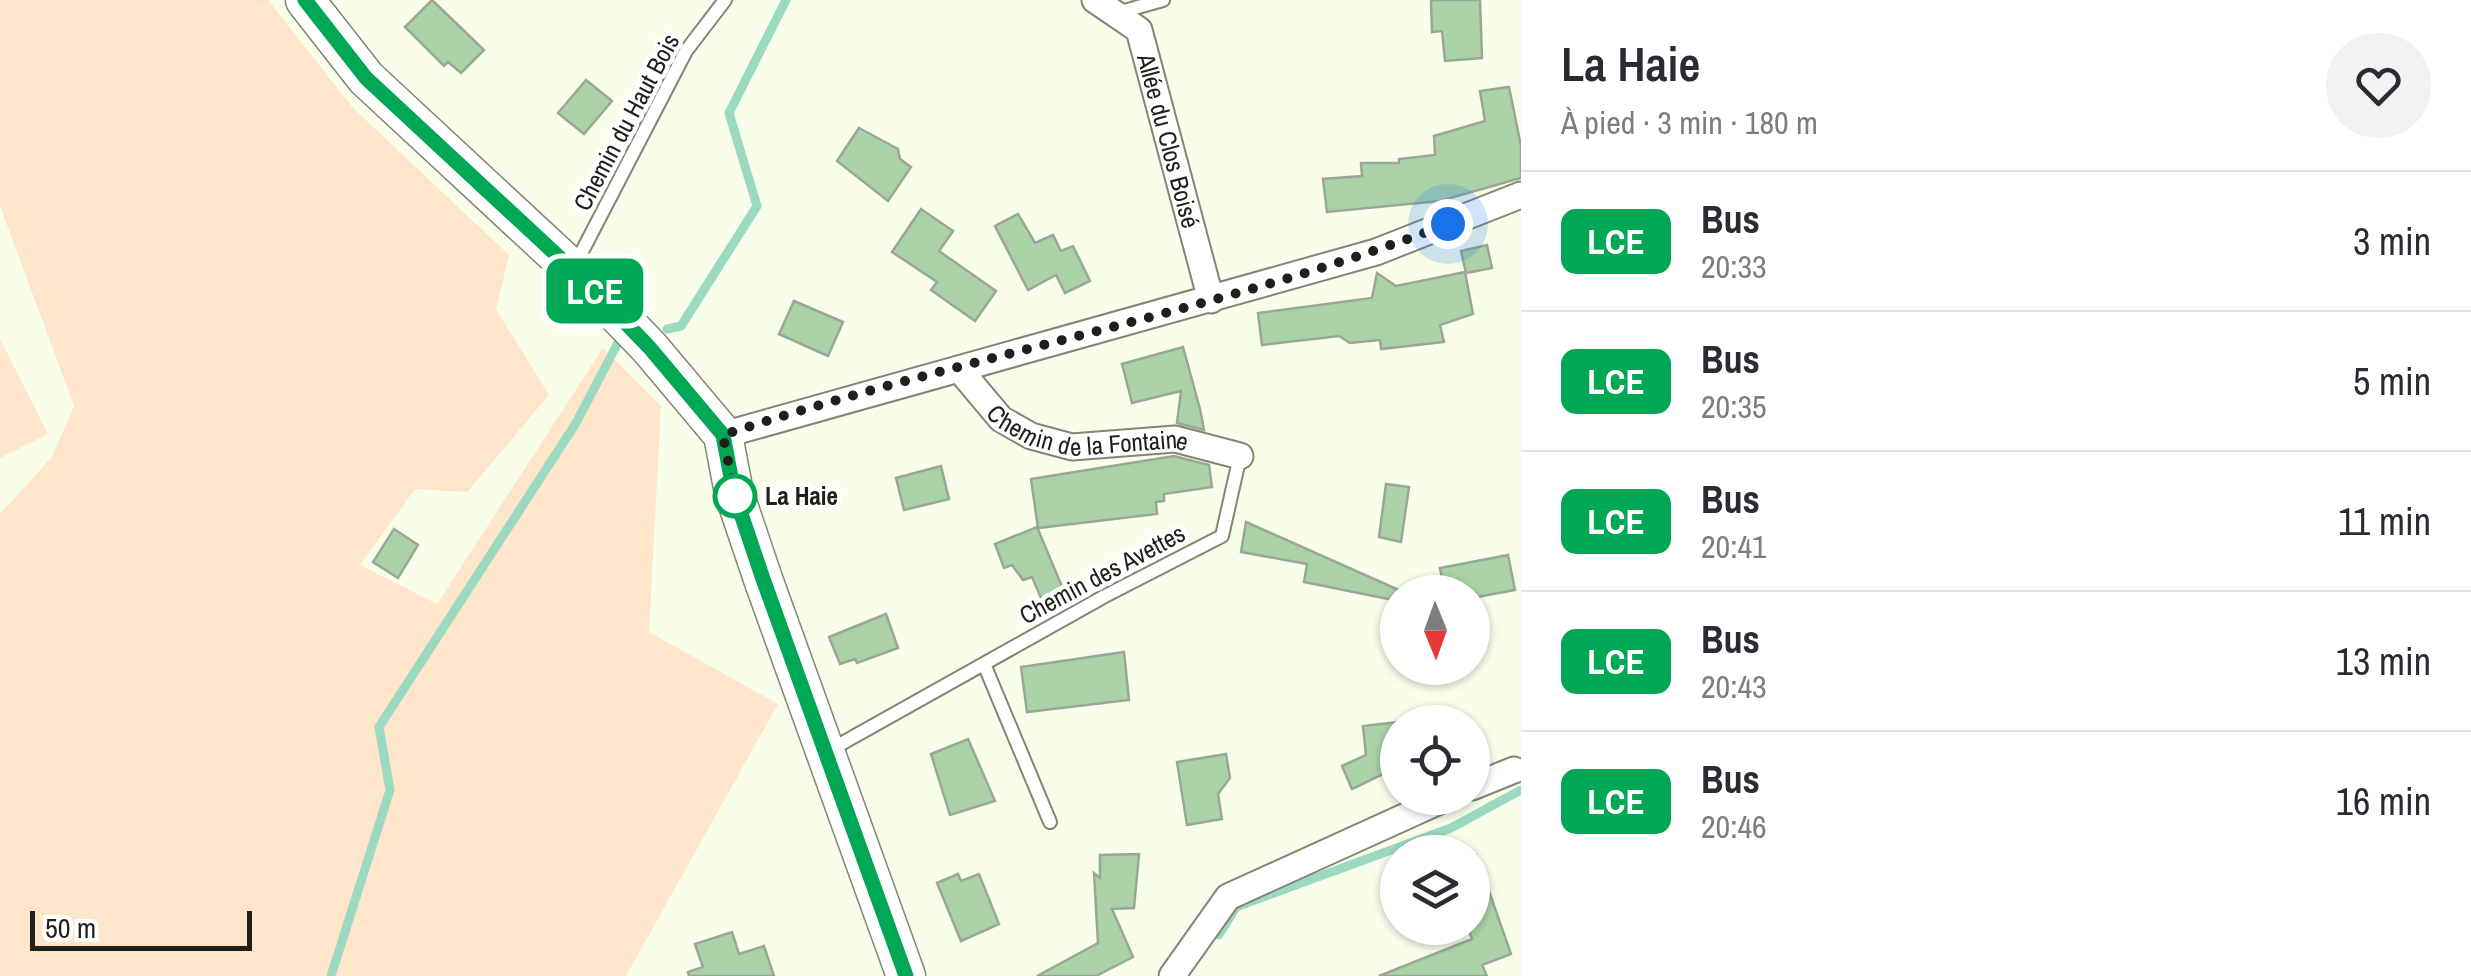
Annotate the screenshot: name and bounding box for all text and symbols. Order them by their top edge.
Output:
street label: Chemin du Haut Bois [565,27,687,217]
text: La Haie [1561,31,1700,96]
button: heart [2326,33,2431,138]
street label: Allée du Clos Boisé [1129,49,1208,232]
text: À pied · 3 min · 180 m [1561,101,1818,144]
text: Bus [1701,194,1760,245]
your location [1423,199,1473,249]
text: 3 min [2353,216,2431,267]
text: LCE [1587,218,1645,265]
text: 20:33 [1701,245,1767,288]
line badge: LCE [538,258,652,324]
text: LCE [566,268,624,315]
text: Bus [1701,334,1760,385]
text: 5 min [2353,356,2431,407]
text: LCE [1587,358,1645,405]
text: 20:35 [1701,385,1767,428]
street label: Chemin de la Fontaine [979,397,1192,464]
text: Bus [1701,474,1760,525]
marker: La Haie [714,475,756,517]
place label: La Haie [765,479,838,513]
text: 11 min [2338,496,2431,547]
text: LCE [1587,498,1645,545]
street label: Chemin des Avettes [1013,516,1191,632]
text: 20:41 [1701,525,1767,568]
north arrow [1380,575,1490,685]
map controls [1380,575,1490,945]
text: Bus [1701,614,1760,665]
text: 13 min [2336,636,2431,687]
text: LCE [1587,638,1645,685]
text: 20:43 [1701,665,1767,708]
button: locate [1380,705,1490,815]
text: Bus [1701,754,1760,805]
text: 16 min [2336,776,2431,827]
text: LCE [1587,778,1645,825]
text: 20:46 [1701,805,1767,848]
button: layers [1380,835,1490,945]
scale bar [30,906,252,950]
text: 50 m [45,909,96,947]

